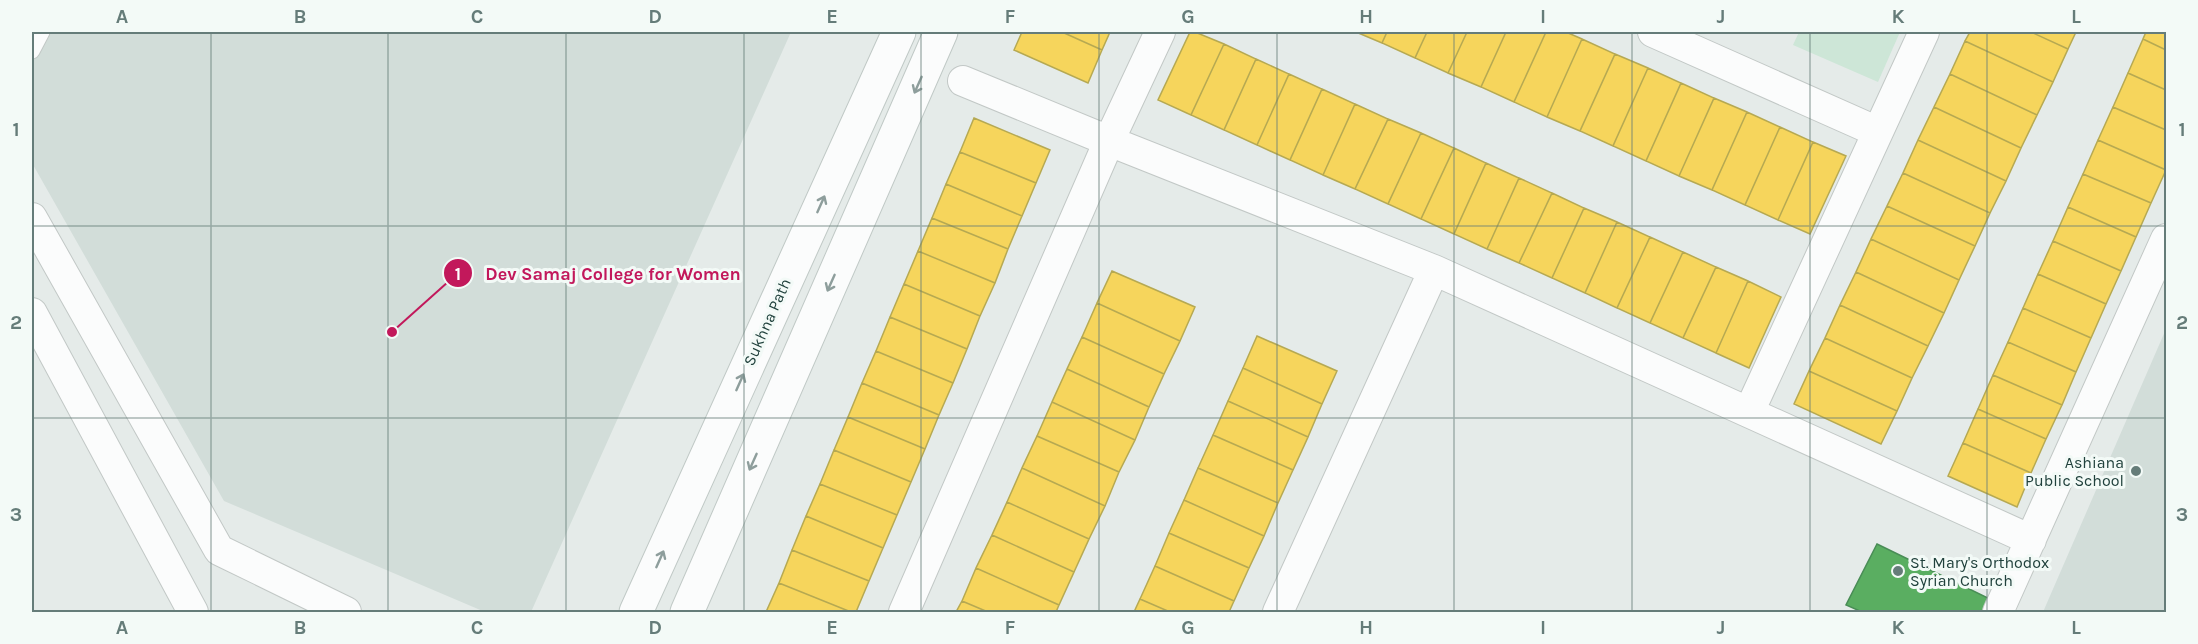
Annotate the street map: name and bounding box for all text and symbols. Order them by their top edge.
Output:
text: A [116,5,129,28]
text: B [294,5,306,28]
text: C [471,5,483,28]
text: D [648,5,662,28]
text: E [826,5,838,28]
text: F [1005,5,1016,28]
text: G [1181,5,1195,28]
text: H [1359,5,1373,28]
text: I [1540,5,1546,28]
text: J [1717,5,1725,28]
text: K [1891,5,1905,28]
text: L [2071,5,2081,28]
one-way arrow [912,75,923,94]
text: 1 [12,118,20,141]
text: 1 [2178,118,2186,141]
one-way arrow [815,195,827,213]
callout: Dev Samaj College for Women [443,255,752,291]
text: 1 [455,263,461,285]
text: Dev Samaj College for Women [485,263,741,285]
one-way arrow [825,274,836,292]
street label: Sukhna Path [739,275,795,369]
text: 2 [10,311,22,334]
text: 2 [2176,311,2188,334]
one-way arrow [735,373,747,391]
one-way arrow [747,452,758,470]
place label: Ashiana Public School [2025,453,2124,490]
marker: Ashiana Public School [2129,464,2143,478]
text: 3 [10,503,22,526]
text: 3 [2176,503,2188,526]
one-way arrow [655,551,666,569]
place label: St. Mary's Orthodox Syrian Church [1910,553,2049,590]
marker: St. Mary's Orthodox Syrian Church [1891,564,1905,578]
text: A [116,616,129,639]
text: B [294,616,306,639]
text: C [471,616,483,639]
text: D [648,616,662,639]
text: E [826,616,838,639]
text: F [1005,616,1016,639]
text: G [1181,616,1195,639]
text: H [1359,616,1373,639]
text: I [1540,616,1546,639]
text: J [1717,616,1725,639]
text: K [1891,616,1905,639]
text: L [2071,616,2081,639]

